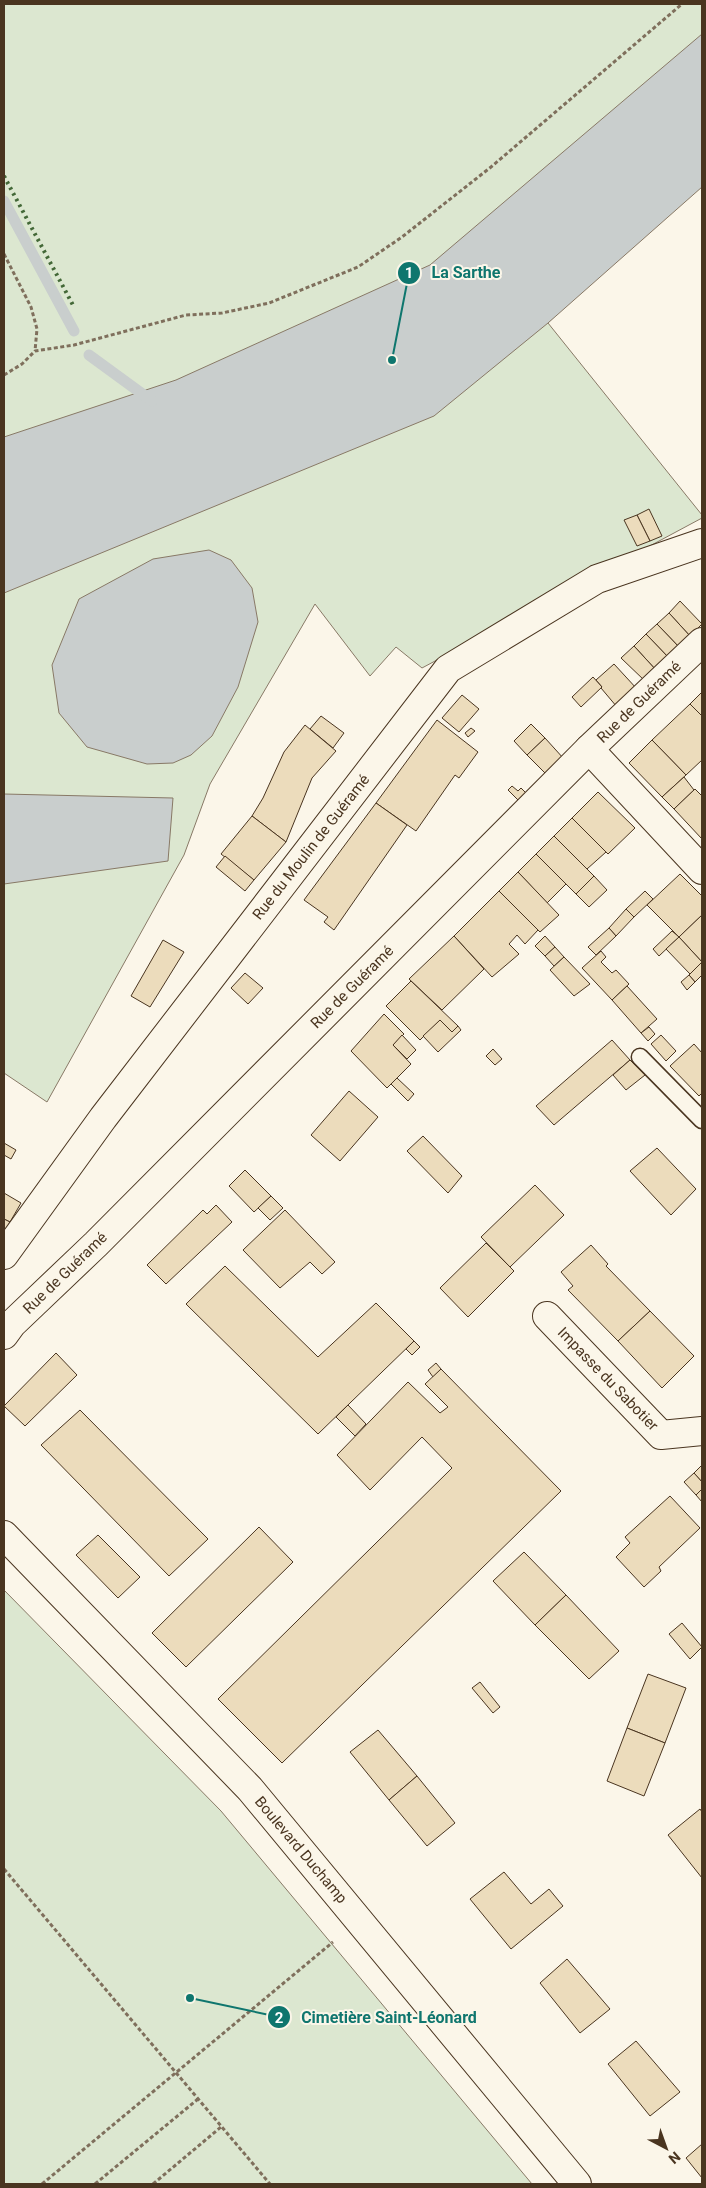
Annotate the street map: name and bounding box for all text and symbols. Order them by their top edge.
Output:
callout: La Sarthe [397,257,511,288]
text: La Sarthe [432,263,501,282]
text: 1 [405,264,413,282]
street label: Rue de Guéramé [593,657,685,747]
street label: Rue du Moulin de Guéramé [249,771,373,923]
street label: Rue de Guéramé [307,942,397,1032]
street label: Rue de Guéramé [19,1228,111,1318]
street label: Impasse du Sabotier [554,1323,662,1435]
street label: Boulevard Duchamp [251,1793,351,1907]
callout: Cimetière Saint-Léonard [267,2002,487,2033]
text: Cimetière Saint-Léonard [301,2008,477,2027]
text: 2 [275,2009,284,2027]
north arrow [641,2123,691,2173]
text: N [666,2149,684,2167]

